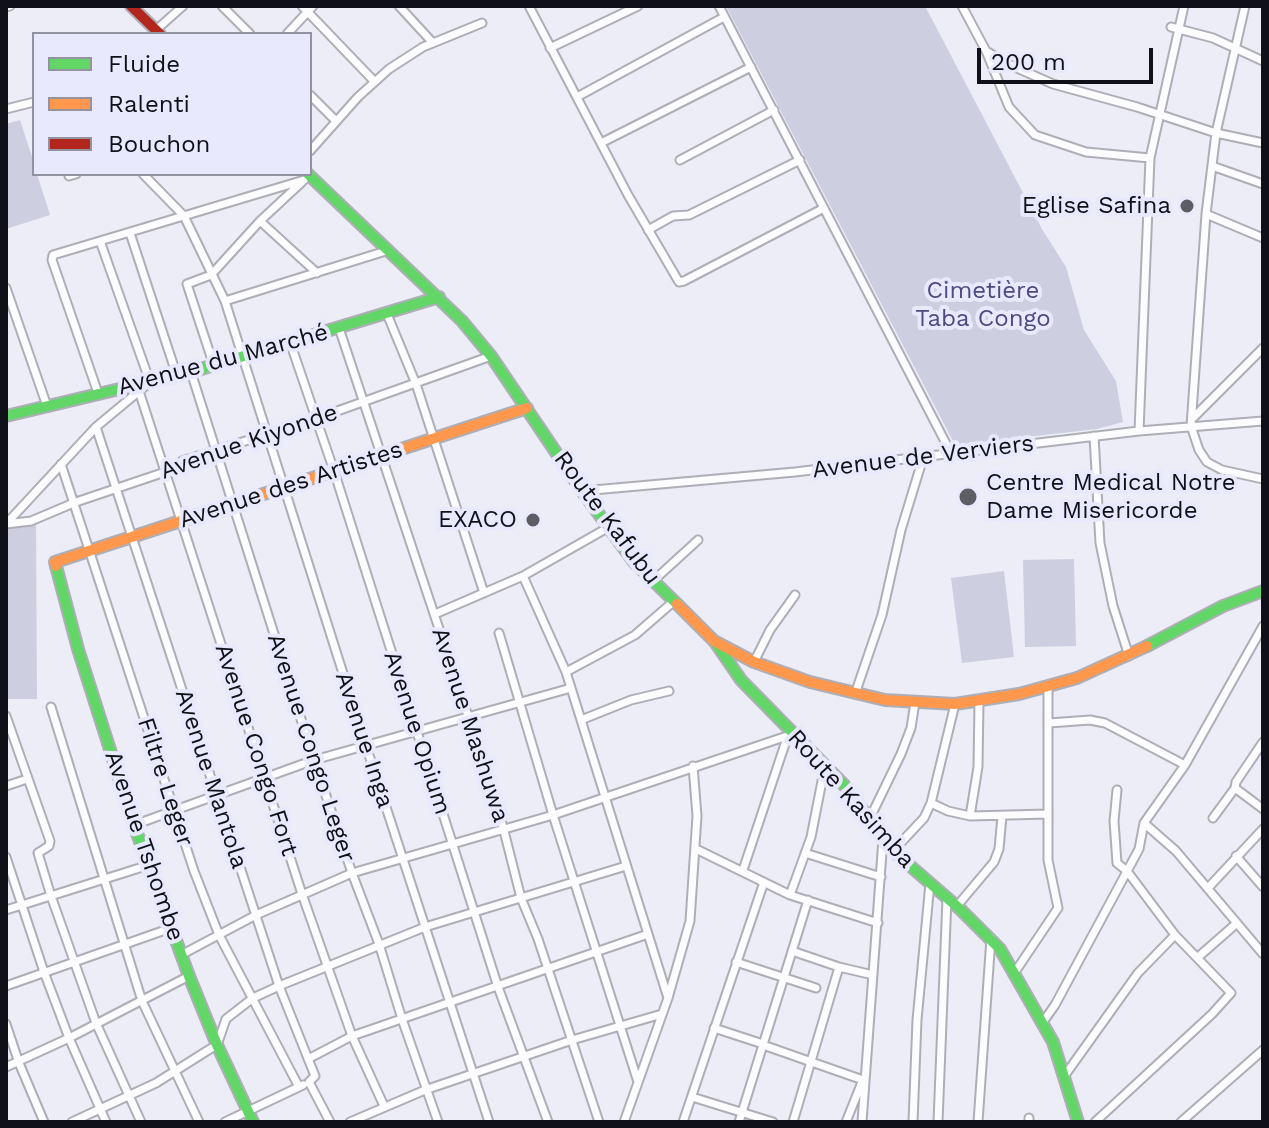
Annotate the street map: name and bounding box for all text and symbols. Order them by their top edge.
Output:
legend [32,32,312,176]
scale bar [981,32,1157,82]
text: 200 m [991,48,1066,76]
text: Fluide [108,50,180,78]
text: Ralenti [108,90,190,118]
text: Bouchon [108,130,210,158]
place label: Eglise Safina [1022,192,1171,220]
marker: Eglise Safina [1178,197,1196,215]
park label: Cimetière Taba Congo [915,277,1051,333]
street label: Avenue du Marché [115,318,331,402]
street label: Avenue Kiyonde [157,398,341,486]
street label: Avenue de Verviers [811,429,1035,485]
street label: Avenue des Artistes [176,435,406,535]
street label: Route Kafubu [547,446,667,590]
place label: Centre Medical Notre Dame Misericorde [986,469,1236,525]
marker: Centre Medical Notre Dame Misericorde [957,486,979,508]
place label: EXACO [438,506,517,534]
marker: EXACO [524,511,542,529]
street label: Avenue Mashuwa [425,624,515,826]
street label: Avenue Congo Leger [260,630,362,866]
street label: Avenue Congo Fort [208,640,304,860]
street label: Avenue Opium [377,648,457,818]
street label: Avenue Inga [328,668,400,812]
street label: Avenue Mantola [168,686,254,872]
street label: Filtre Leger [131,714,199,850]
street label: Route Kasimba [781,724,921,874]
street label: Avenue Tshombe [98,747,190,945]

